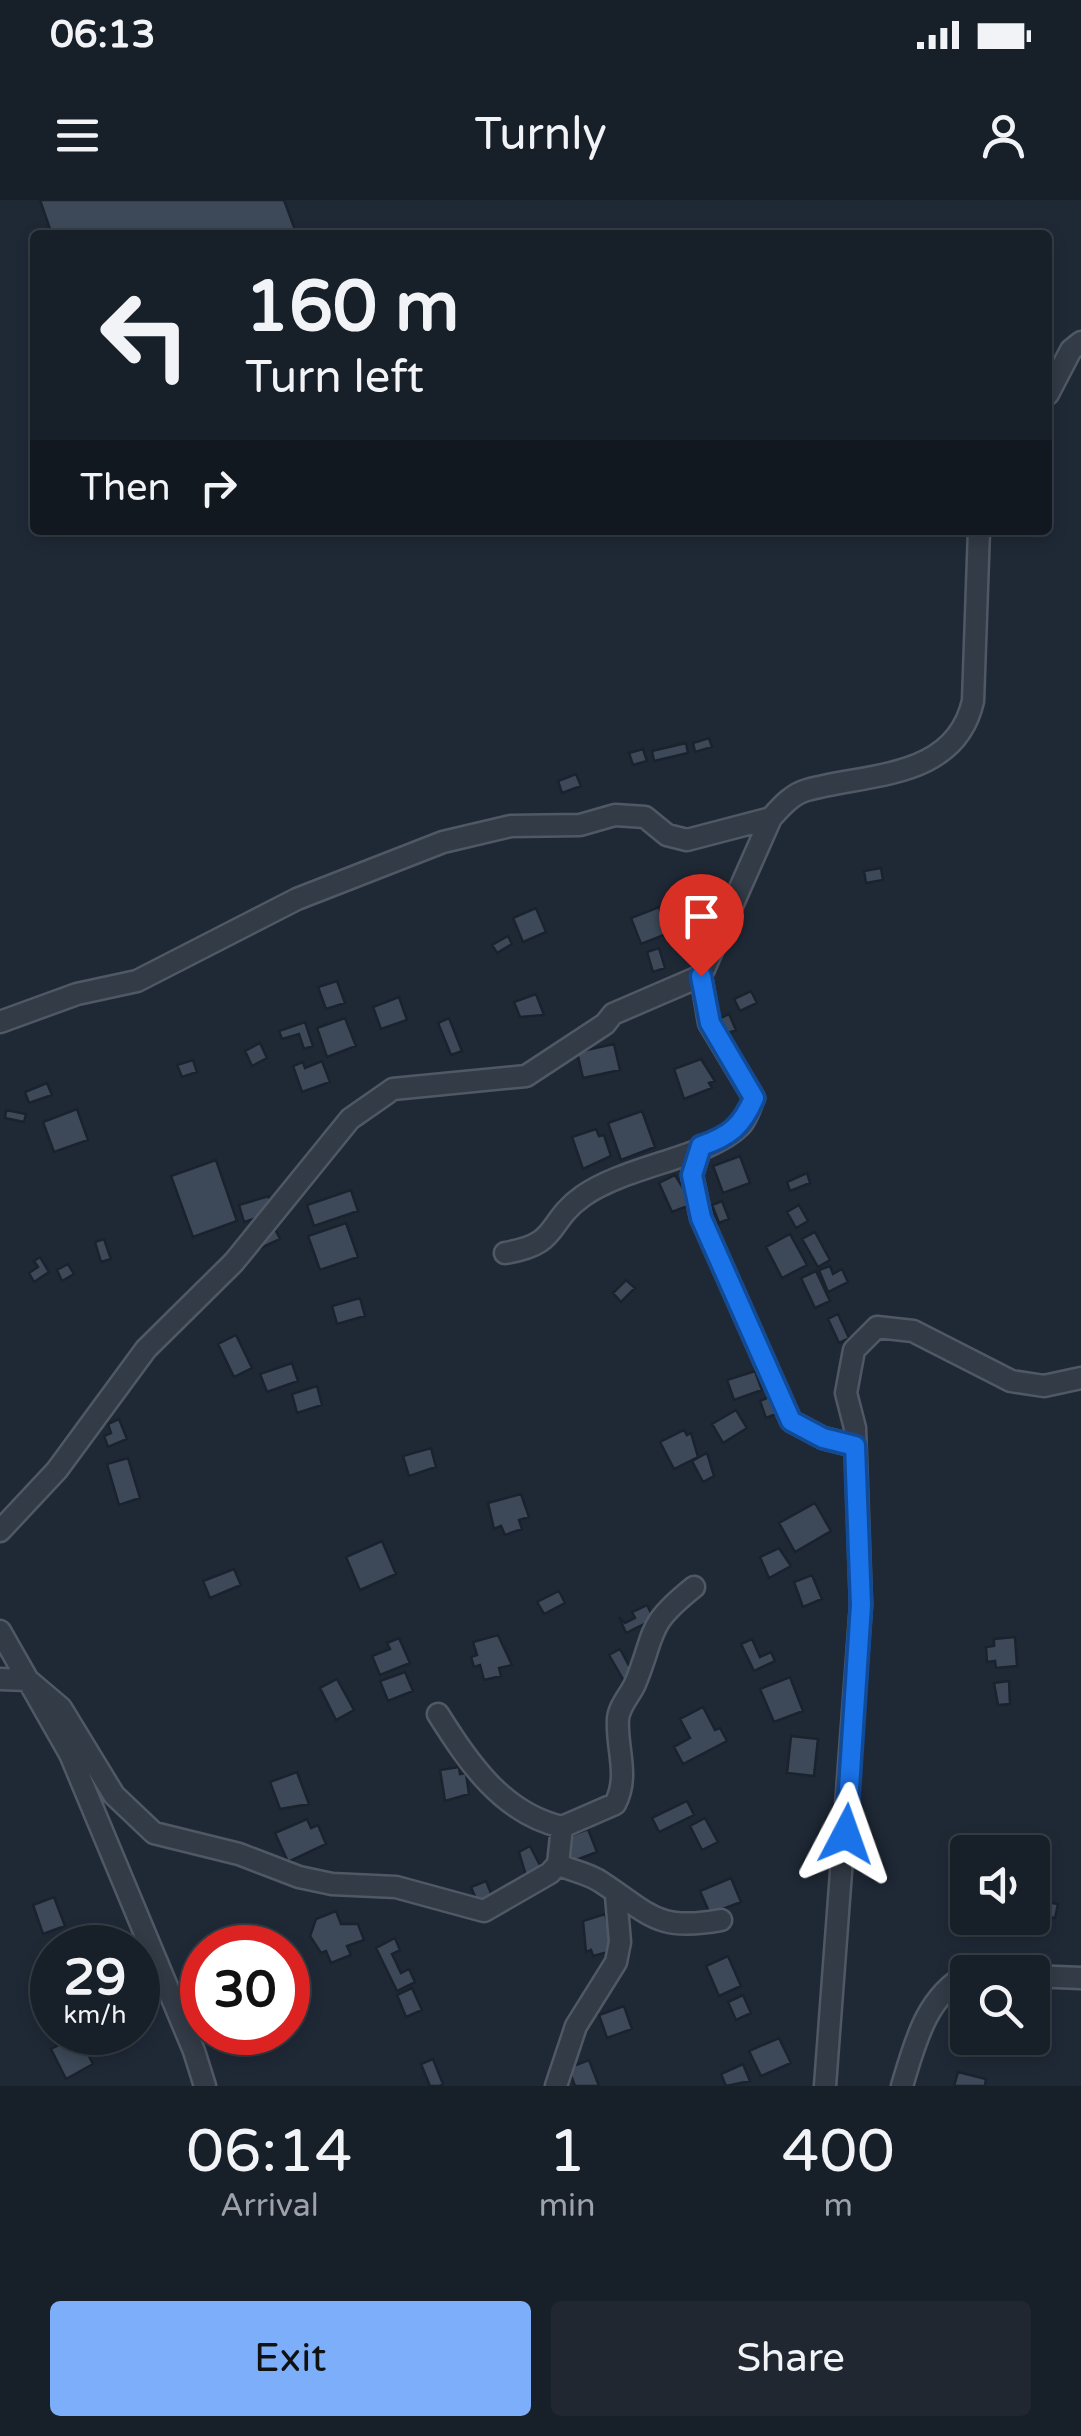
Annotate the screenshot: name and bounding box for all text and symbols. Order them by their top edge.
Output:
text: 06:13 [50,12,155,58]
icon: menu [50,108,105,163]
text: Turnly [474,108,607,162]
icon: person [976,108,1031,163]
text: 160 m [245,266,459,350]
icon: left [80,270,210,400]
text: Turn left [245,351,424,405]
icon: right [191,460,246,515]
text: Then [80,465,171,511]
pin [659,874,744,977]
icon: arrive [674,889,729,944]
position arrow [794,1782,898,1886]
map controls [950,1835,1050,2055]
button: sound [950,1835,1050,1935]
speed limit sign: 30 [180,1925,310,2055]
text: 29 [64,1948,126,2008]
button: search [950,1955,1050,2055]
text: km/h [64,2000,126,2030]
text: 06:14 [186,2116,353,2188]
text: 1 [548,2116,586,2188]
text: 400 [782,2116,895,2188]
text: Arrival [220,2187,319,2225]
text: min [539,2187,596,2225]
text: m [824,2187,853,2225]
button: Exit [50,2301,531,2416]
button: Share [551,2301,1031,2416]

